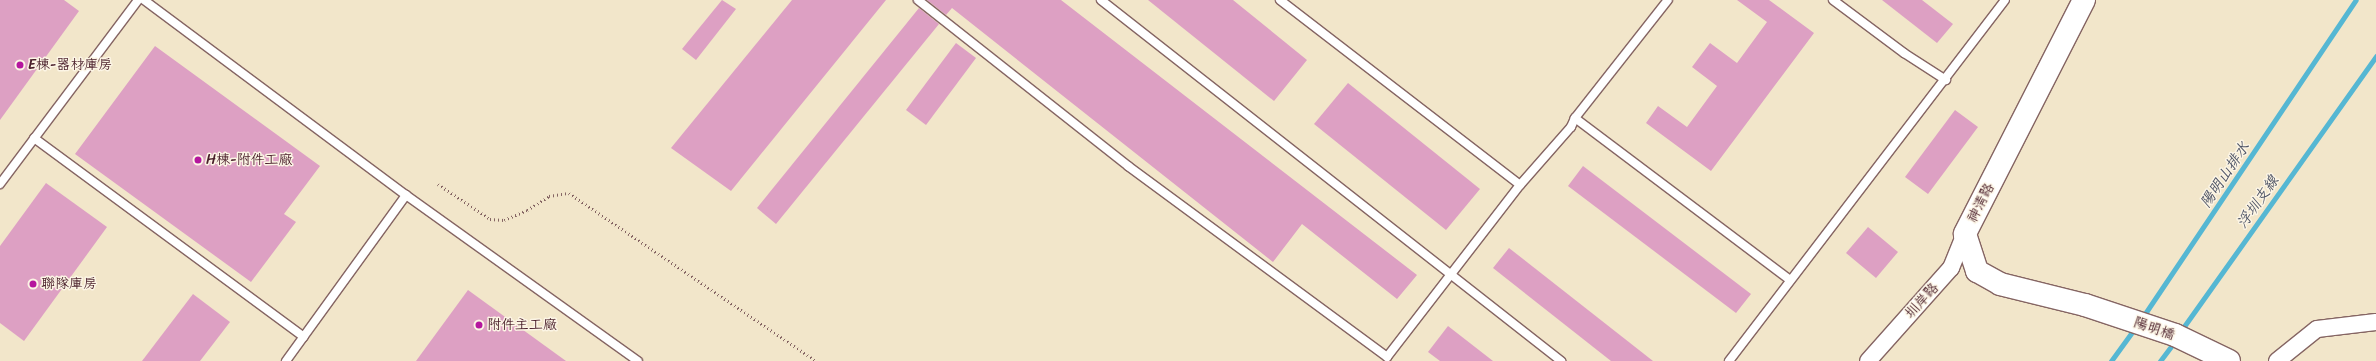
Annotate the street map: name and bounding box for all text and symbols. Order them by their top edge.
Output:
place label: E棟-器材庫房 [28,57,112,73]
marker: E棟-器材庫房 [15,60,25,70]
water label: 陽明山排水 [2197,139,2253,211]
place label: H棟-附件工廠 [206,152,292,168]
marker: H棟-附件工廠 [193,155,203,165]
water label: 浮圳支線 [2233,172,2283,232]
street label: 神清路 [1964,180,1998,226]
place label: 聯隊庫房 [41,276,97,292]
marker: 聯隊庫房 [28,279,38,289]
street label: 圳岸路 [1902,280,1942,322]
street label: 陽明橋 [2131,314,2177,344]
place label: 附件主工廠 [487,317,557,333]
marker: 附件主工廠 [474,320,484,330]

